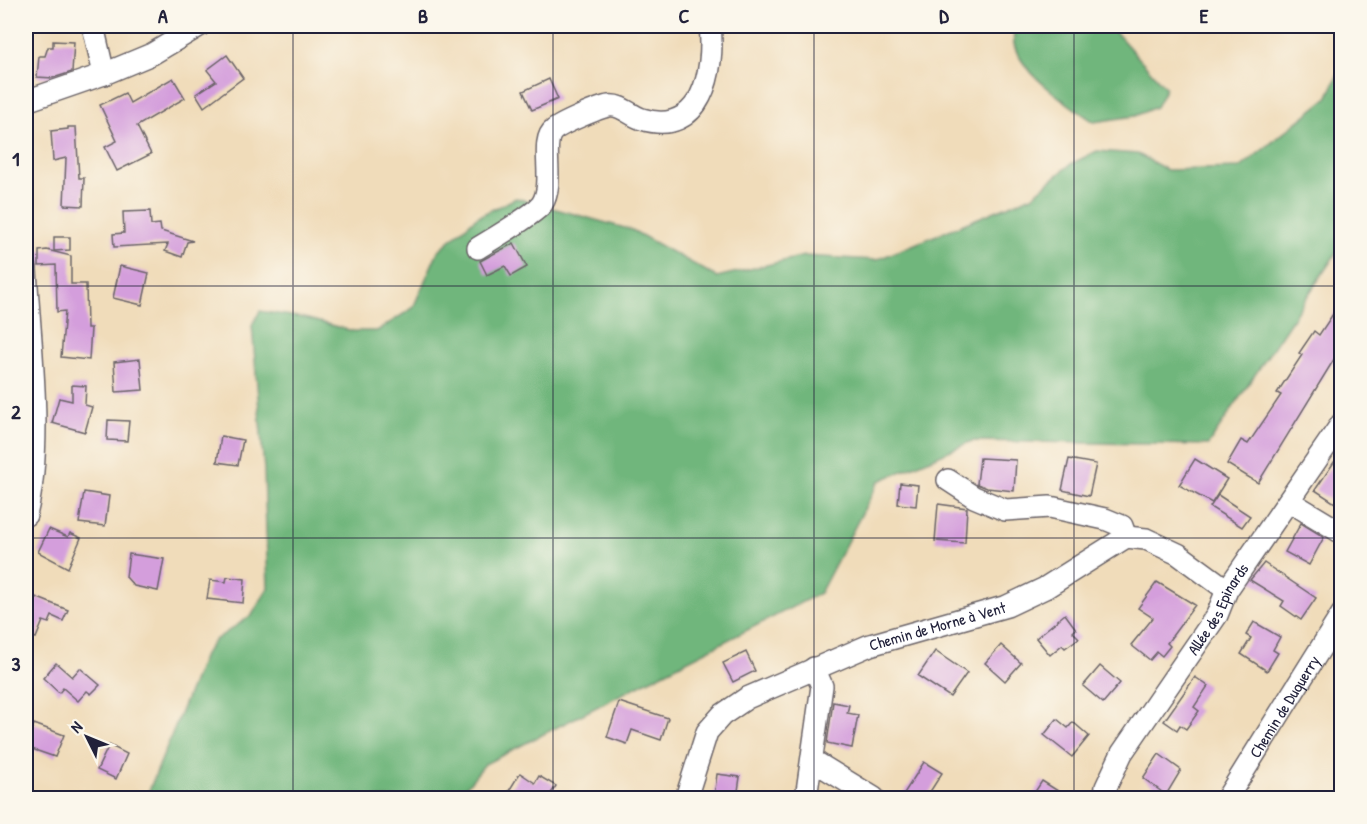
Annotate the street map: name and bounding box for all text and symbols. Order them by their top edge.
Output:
text: A [158,2,168,29]
text: B [418,2,428,29]
text: C [679,2,690,29]
text: D [939,2,949,29]
text: E [1200,2,1209,29]
text: 1 [12,145,20,172]
text: 2 [11,398,21,425]
street label: Allée des Epinards [1182,559,1253,659]
street label: Chemin de Morne à Vent [866,596,1009,656]
text: 3 [12,650,21,677]
street label: Chemin de Duquerry [1244,651,1325,762]
north arrow [57,707,117,767]
text: N [65,716,87,737]

